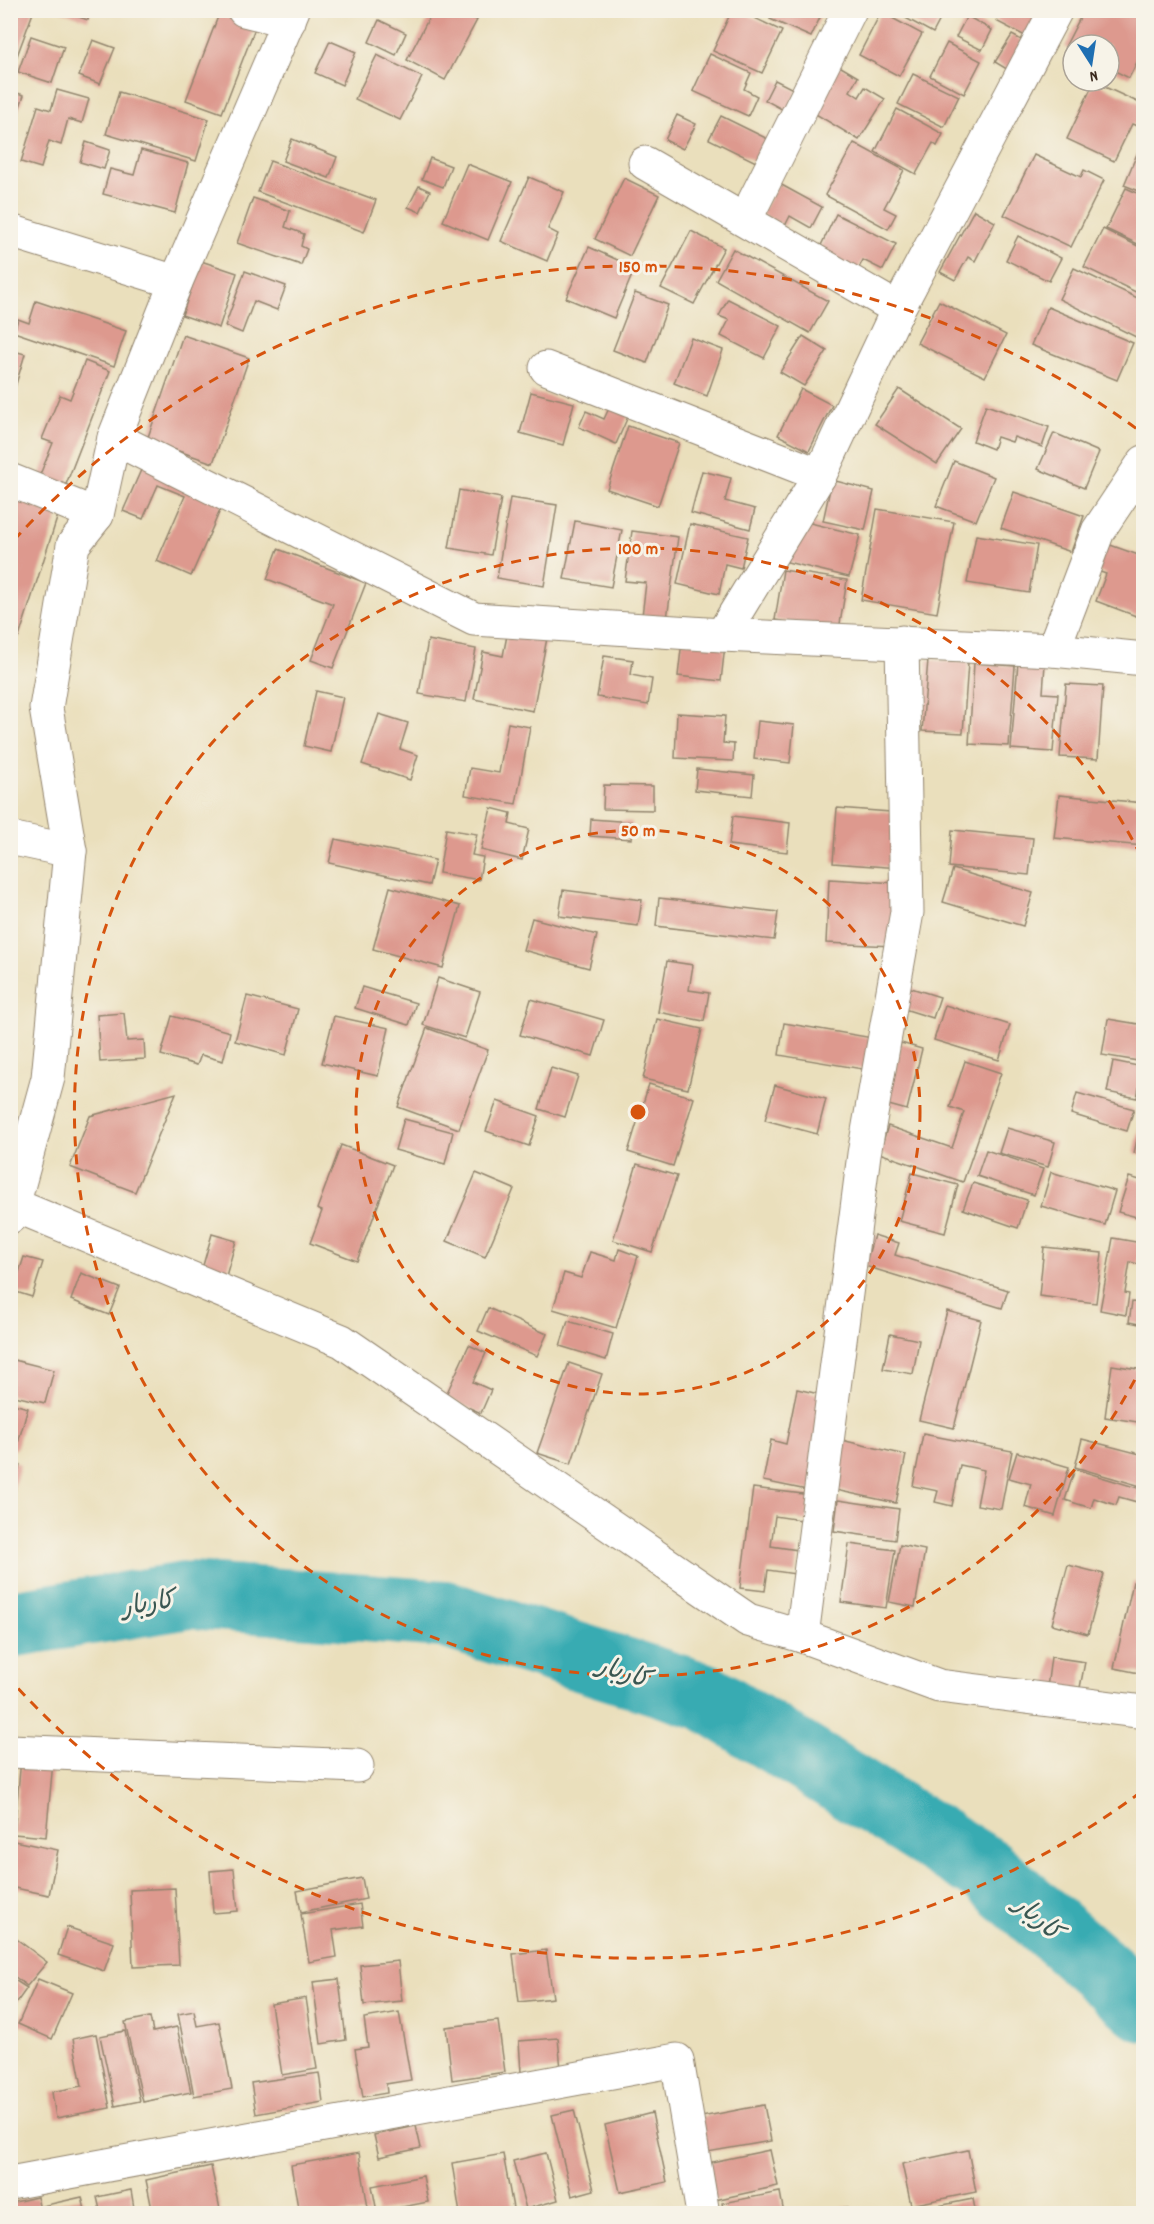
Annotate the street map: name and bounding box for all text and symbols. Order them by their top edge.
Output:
north arrow [1061,33,1121,93]
text: N [1087,63,1100,87]
text: 150 m [619,256,657,281]
text: 100 m [618,538,658,563]
text: 50 m [621,820,655,845]
centre of rings [628,1102,648,1122]
water label: کاربار [116,1582,182,1628]
water label: کاربار [589,1648,658,1702]
water label: کاربار [1002,1886,1073,1954]

